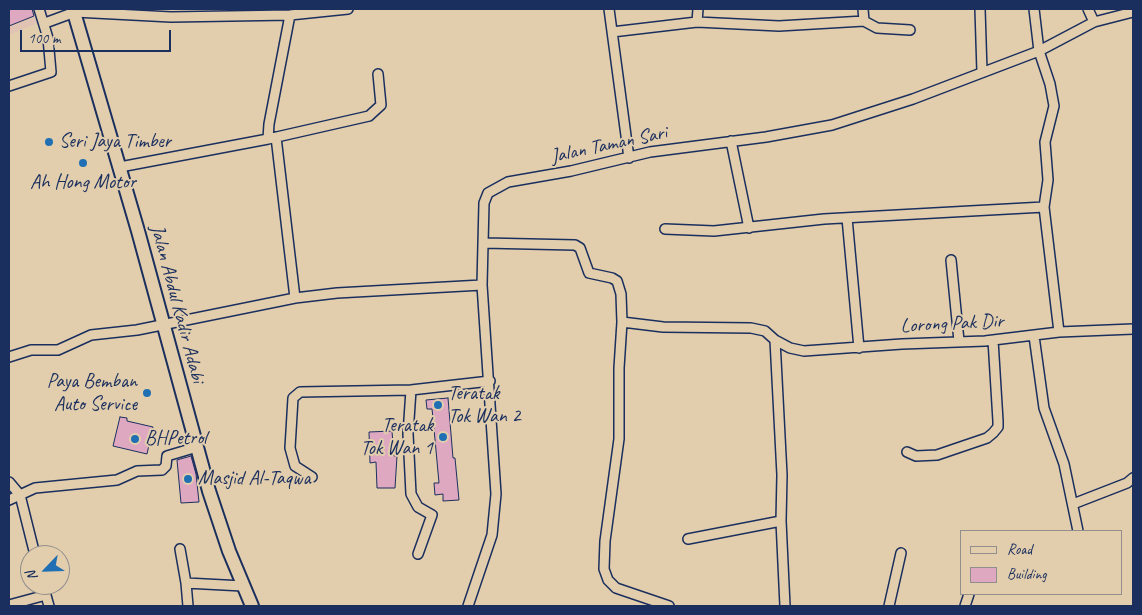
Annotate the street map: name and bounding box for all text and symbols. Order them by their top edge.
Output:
scale bar [22,20,174,52]
text: 100 m [28,29,60,48]
street label: Jalan Taman Sari [549,121,669,169]
place label: Seri Jaya Timber [59,130,171,154]
marker: Seri Jaya Timber [43,136,55,148]
marker: Ah Hong Motor [77,157,89,169]
place label: Ah Hong Motor [30,171,136,195]
street label: Jalan Abdul Kadir Adabi [144,222,210,386]
street label: Lorong Pak Dir [900,309,1004,339]
place label: Paya Bemban Auto Service [47,370,137,417]
place label: Teratak Tok Wan 2 [448,382,521,429]
marker: Paya Bemban Auto Service [141,387,153,399]
marker: Teratak Tok Wan 2 [432,399,444,411]
place label: Teratak Tok Wan 1 [360,414,433,461]
place label: BHPetrol [145,427,207,451]
marker: Teratak Tok Wan 1 [437,431,449,443]
marker: BHPetrol [129,433,141,445]
place label: Masjid Al-Taqwa [198,467,310,491]
marker: Masjid Al-Taqwa [182,473,194,485]
legend [960,530,1122,595]
text: Road [1007,540,1032,559]
north arrow [20,545,70,595]
text: Building [1007,565,1046,584]
text: N [22,568,41,583]

